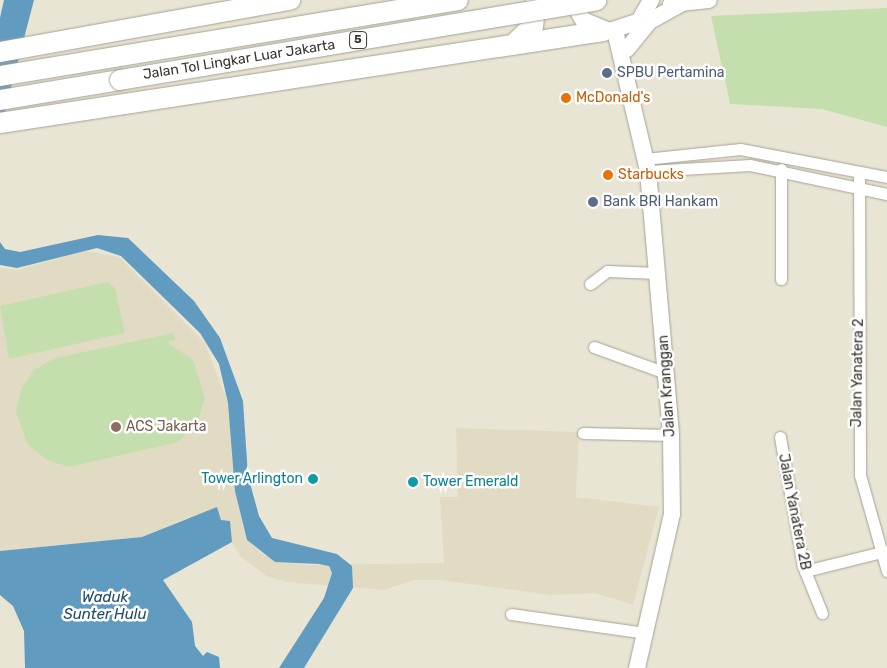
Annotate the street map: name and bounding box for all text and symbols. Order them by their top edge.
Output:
road number: 5 [348,30,368,50]
street label: Jalan Tol Lingkar Luar Jakarta [141,36,337,84]
place label: SPBU Pertamina [617,65,725,81]
marker: SPBU Pertamina [601,67,613,79]
place label: McDonald's [576,90,650,106]
marker: McDonald's [560,92,572,104]
place label: Starbucks [618,167,684,183]
marker: Starbucks [602,169,614,181]
place label: Bank BRI Hankam [603,194,718,210]
marker: Bank BRI Hankam [587,196,599,208]
street label: Jalan Yanatera 2 [849,318,867,428]
street label: Jalan Kranggan [655,334,679,438]
place label: ACS Jakarta [126,419,207,435]
marker: ACS Jakarta [110,421,122,433]
street label: Jalan Yanatera 2B [774,452,814,572]
place label: Tower Arlington [200,471,303,487]
marker: Tower Arlington [307,473,319,485]
place label: Tower Emerald [423,474,519,490]
marker: Tower Emerald [407,476,419,488]
water label: Waduk Sunter Hulu [63,588,147,623]

